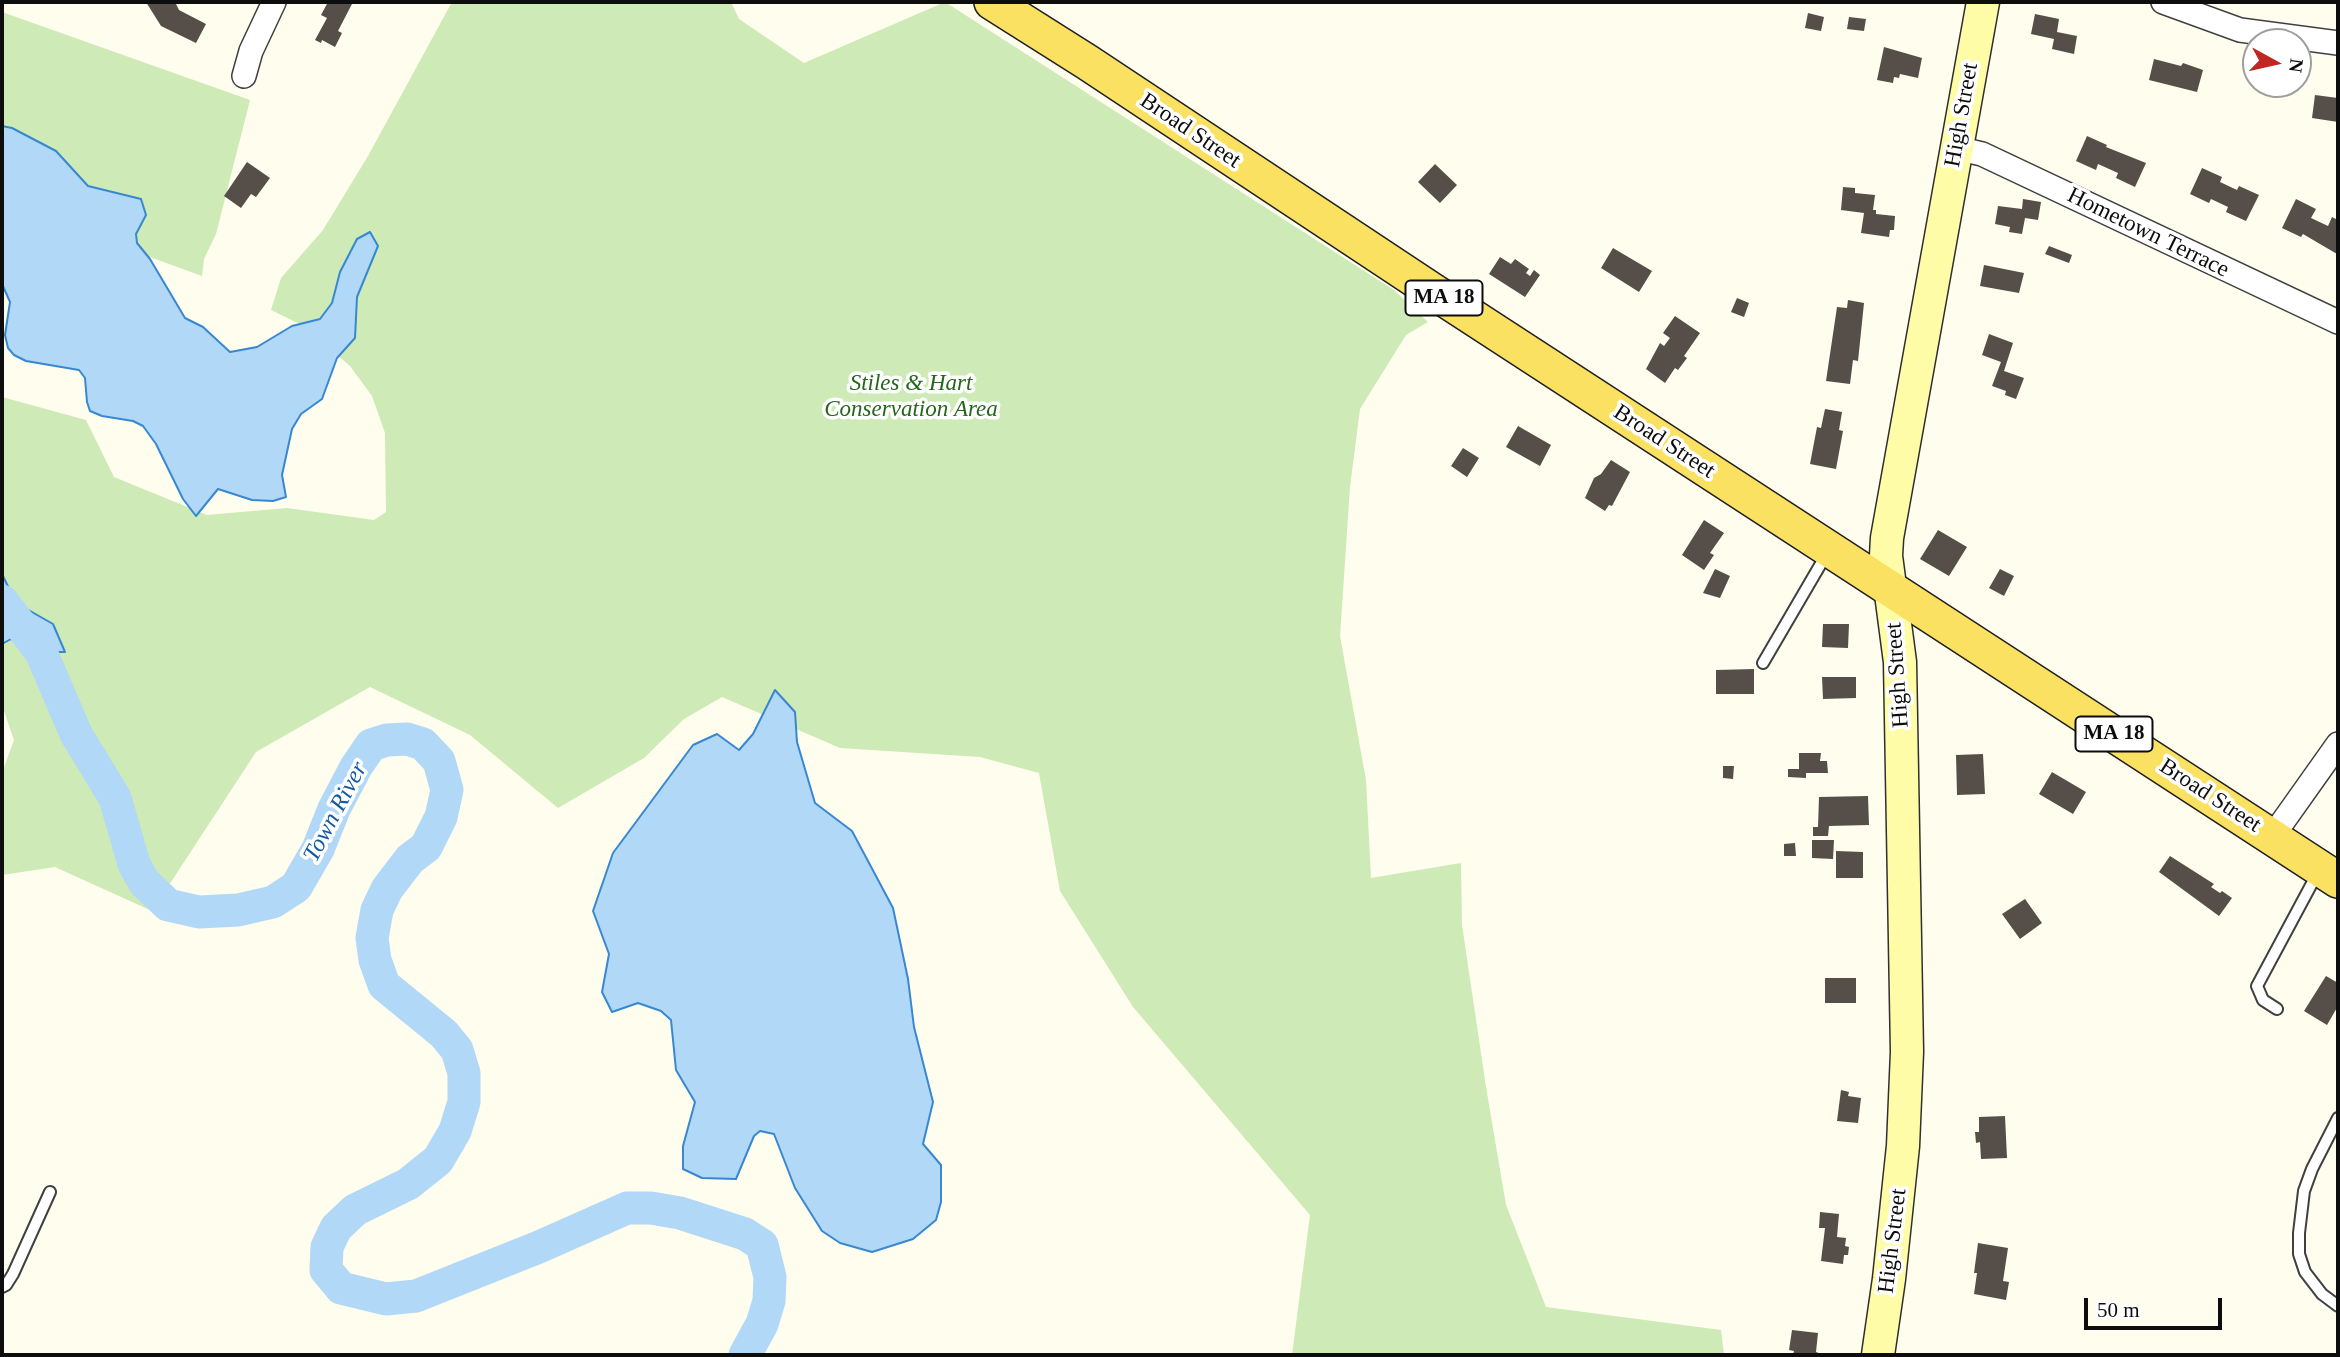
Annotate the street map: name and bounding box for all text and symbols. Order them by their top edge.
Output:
north arrow [2242,28,2312,98]
text: N [2285,57,2308,74]
street label: High Street [1939,61,1985,169]
street label: Broad Street [1134,87,1246,175]
street label: Hometown Terrace [2063,182,2233,284]
road number: MA 18 [1406,280,1482,316]
park label: Stiles & Hart Conservation Area [824,370,998,424]
street label: Broad Street [1608,399,1720,485]
street label: High Street [1881,621,1915,729]
road number: MA 18 [2076,716,2152,752]
street label: Broad Street [2154,753,2266,839]
water label: Town River [298,757,374,867]
street label: High Street [1873,1187,1913,1295]
scale bar [2088,1284,2226,1328]
text: 50 m [2097,1298,2140,1322]

